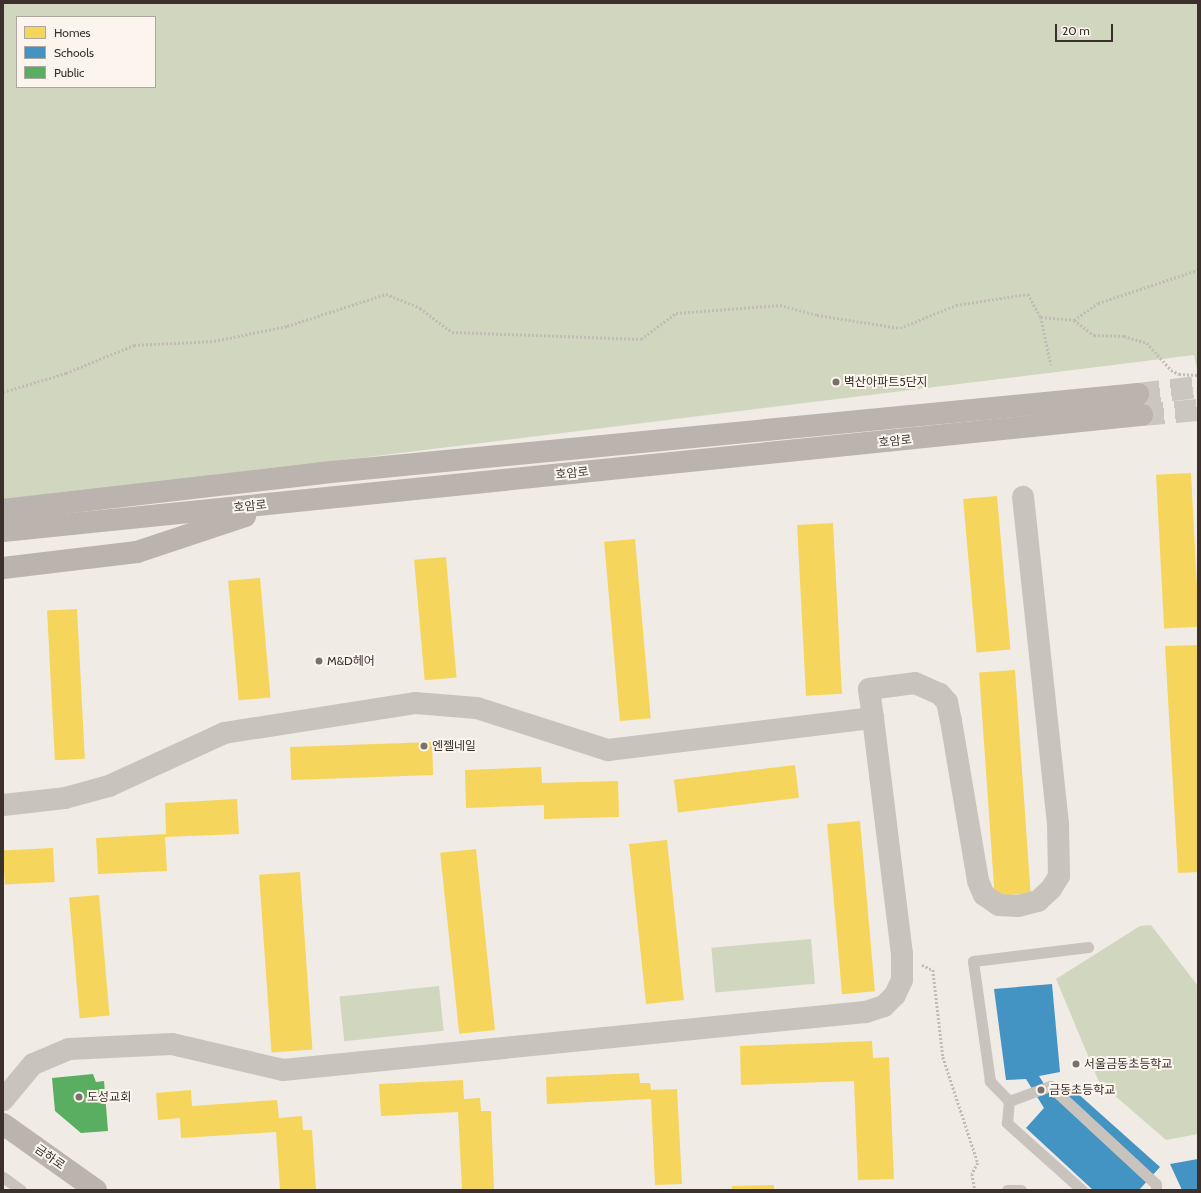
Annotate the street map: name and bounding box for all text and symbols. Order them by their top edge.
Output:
legend [16,16,156,88]
scale bar [1057,16,1115,42]
text: 20 m [1062,23,1090,38]
text: Homes [54,25,91,40]
text: Schools [54,45,94,60]
text: Public [54,65,85,80]
place label: 벽산아파트5단지 [844,375,928,389]
marker: 벽산아파트5단지 [831,377,841,387]
street label: 호암로 [878,432,912,450]
street label: 호암로 [555,464,589,482]
street label: 호암로 [233,497,267,515]
place label: M&D헤어 [327,654,375,668]
marker: M&D헤어 [314,656,324,666]
place label: 엔젤네일 [432,739,476,753]
marker: 엔젤네일 [419,741,429,751]
place label: 서울금동초등학교 [1084,1057,1172,1071]
marker: 서울금동초등학교 [1071,1059,1081,1069]
place label: 금동초등학교 [1049,1083,1115,1097]
marker: 금동초등학교 [1036,1085,1046,1095]
place label: 도성교회 [87,1090,131,1104]
marker: 도성교회 [74,1092,84,1102]
street label: 금하로 [32,1142,68,1172]

